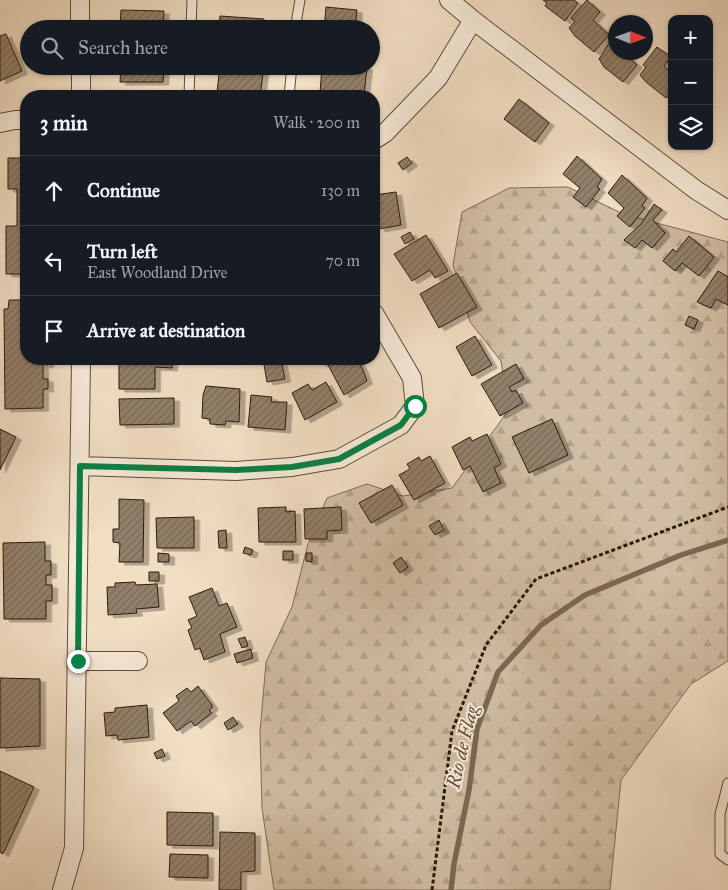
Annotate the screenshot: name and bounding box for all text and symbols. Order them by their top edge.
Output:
north arrow [608,15,653,60]
map controls [668,15,713,150]
button: + [668,15,713,60]
search box [20,20,380,75]
icon: search [38,34,66,62]
text: Search here [78,36,168,59]
button: − [668,60,713,105]
button: layers [668,105,713,150]
text: 3 min [40,110,88,136]
text: Walk · 200 m [273,113,360,132]
icon: ahead [40,177,68,205]
text: Continue [87,179,160,202]
text: 130 m [321,181,360,200]
text: Turn left [87,240,157,263]
icon: left [40,247,68,275]
text: 70 m [325,251,360,270]
text: East Woodland Drive [87,263,227,282]
icon: arrive [40,317,68,345]
text: Arrive at destination [87,319,245,342]
route start [404,395,427,418]
route end [67,650,90,673]
water label: Rio de Flag [441,702,483,791]

